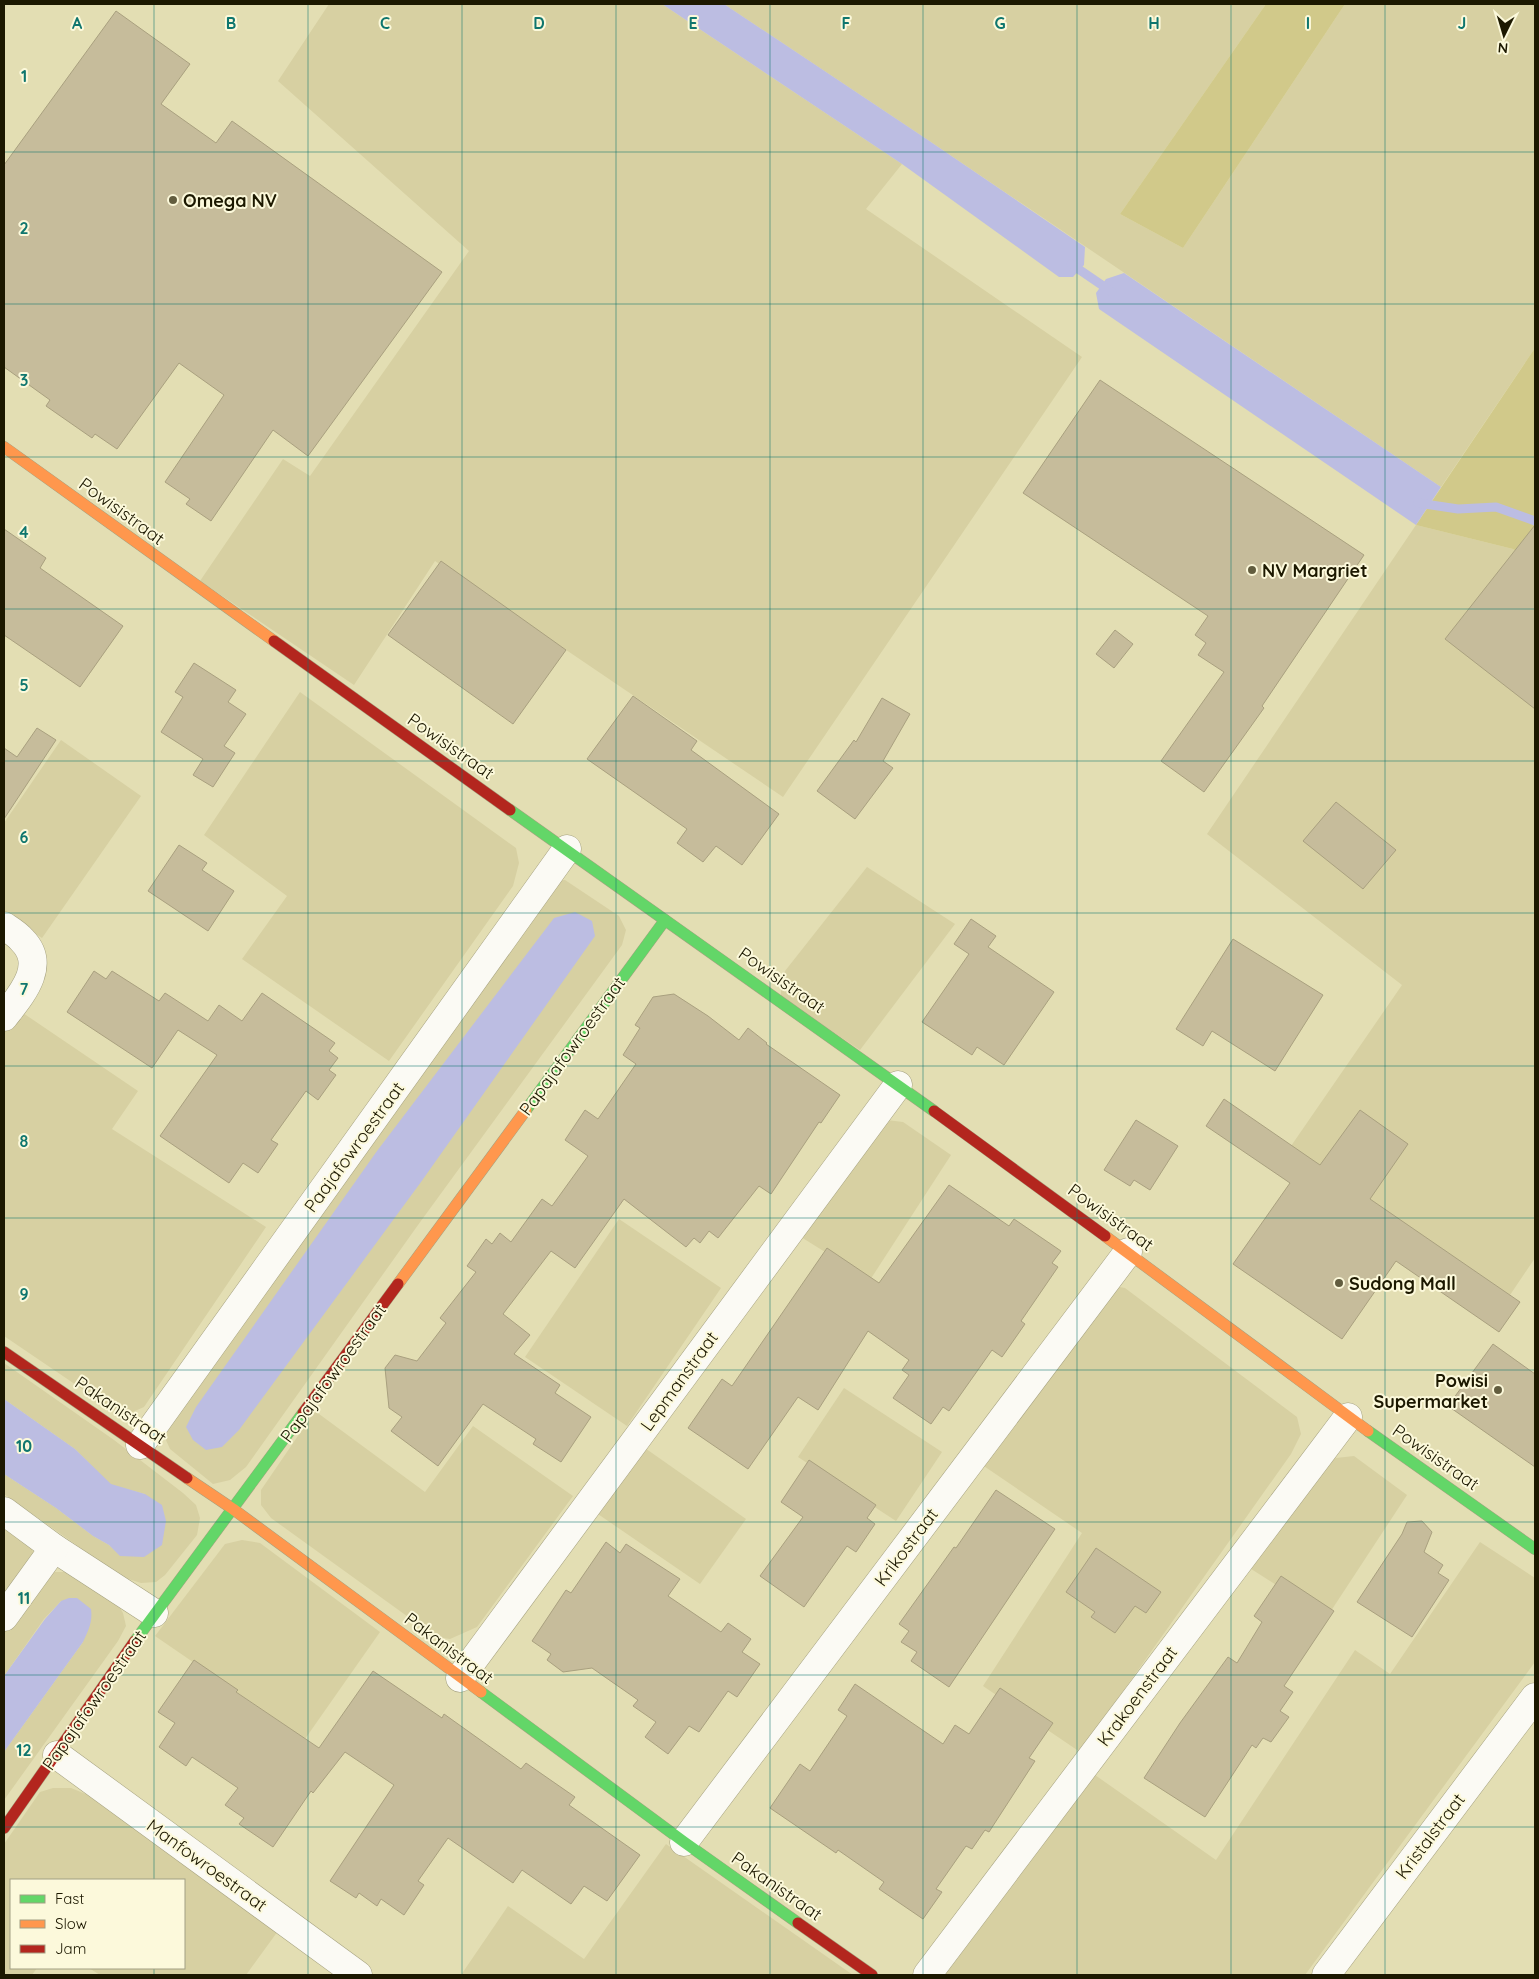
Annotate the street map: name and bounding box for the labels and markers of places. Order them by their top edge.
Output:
place label: Omega NV [183,189,277,212]
marker: Omega NV [167,194,179,206]
place label: NV Margriet [1262,559,1368,582]
marker: NV Margriet [1246,564,1258,576]
place label: Sudong Mall [1349,1272,1456,1295]
marker: Sudong Mall [1333,1277,1345,1289]
place label: Powisi Supermarket [1373,1369,1488,1413]
marker: Powisi Supermarket [1492,1384,1504,1396]

